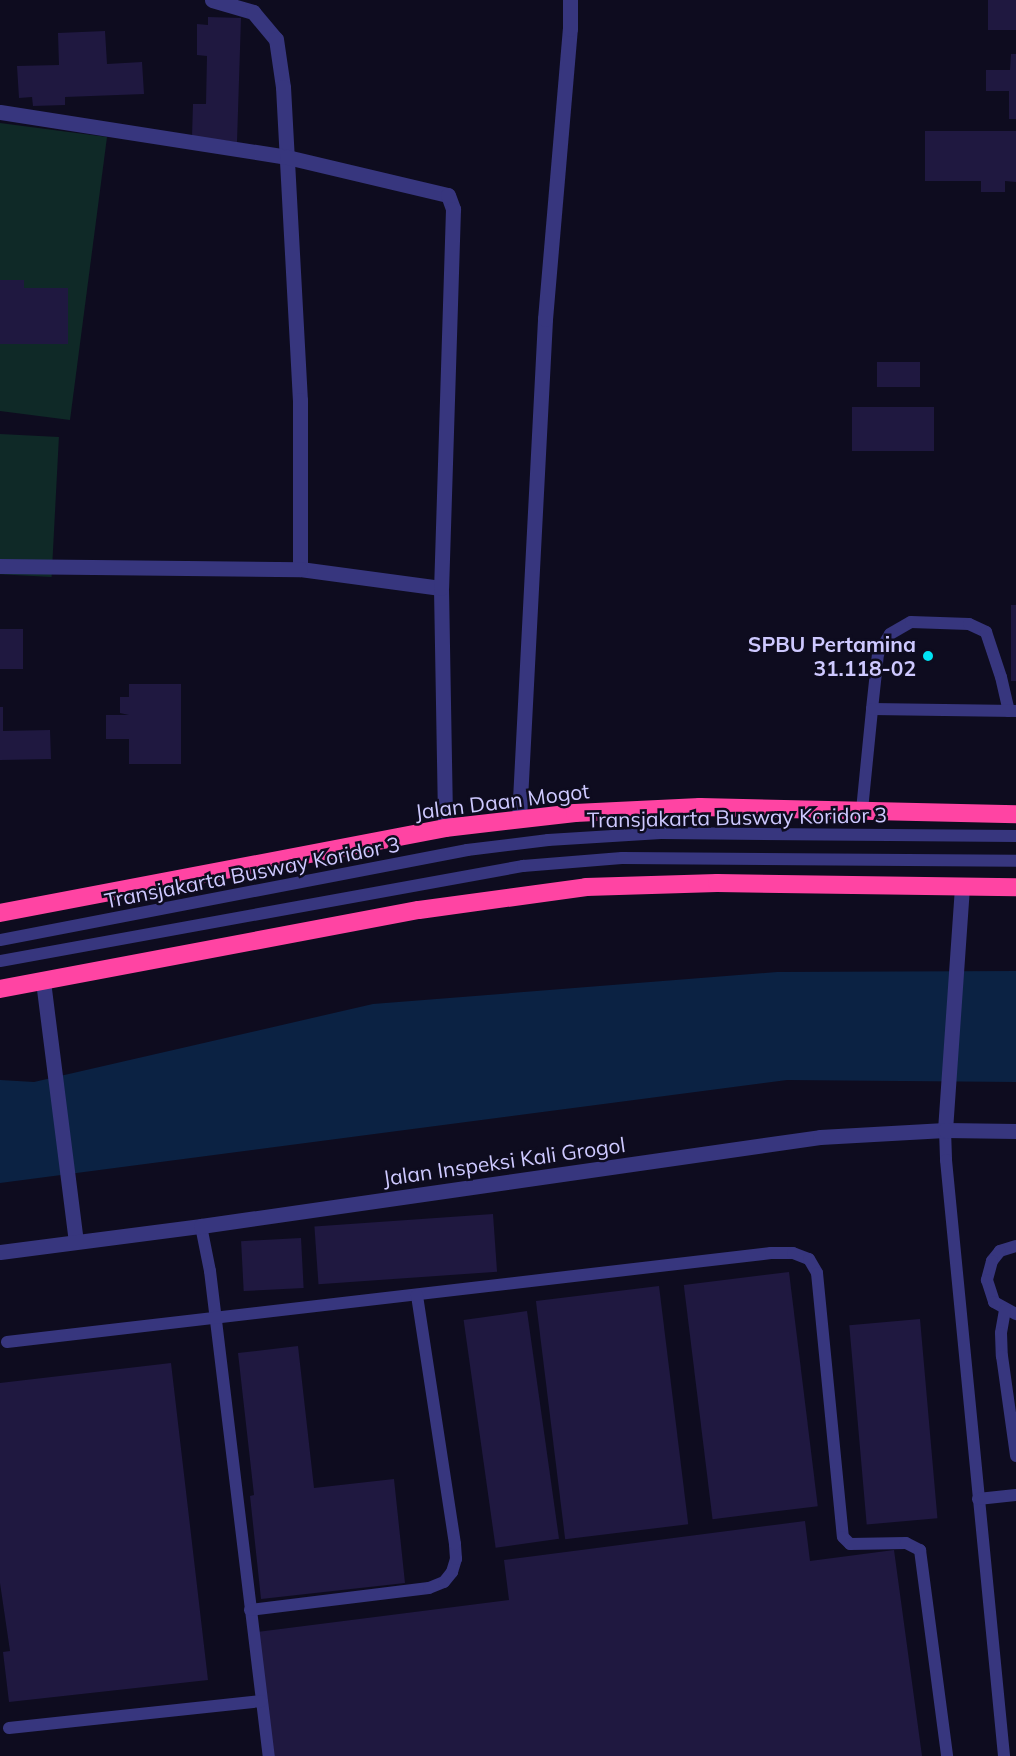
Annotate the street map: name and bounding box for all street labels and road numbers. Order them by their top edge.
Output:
street label: Jalan Daan Mogot [413,778,591,824]
street label: Transjakarta Busway Koridor 3 [587,802,887,832]
street label: Transjakarta Busway Koridor 3 [102,831,402,913]
street label: Jalan Inspeksi Kali Grogol [381,1132,627,1190]

